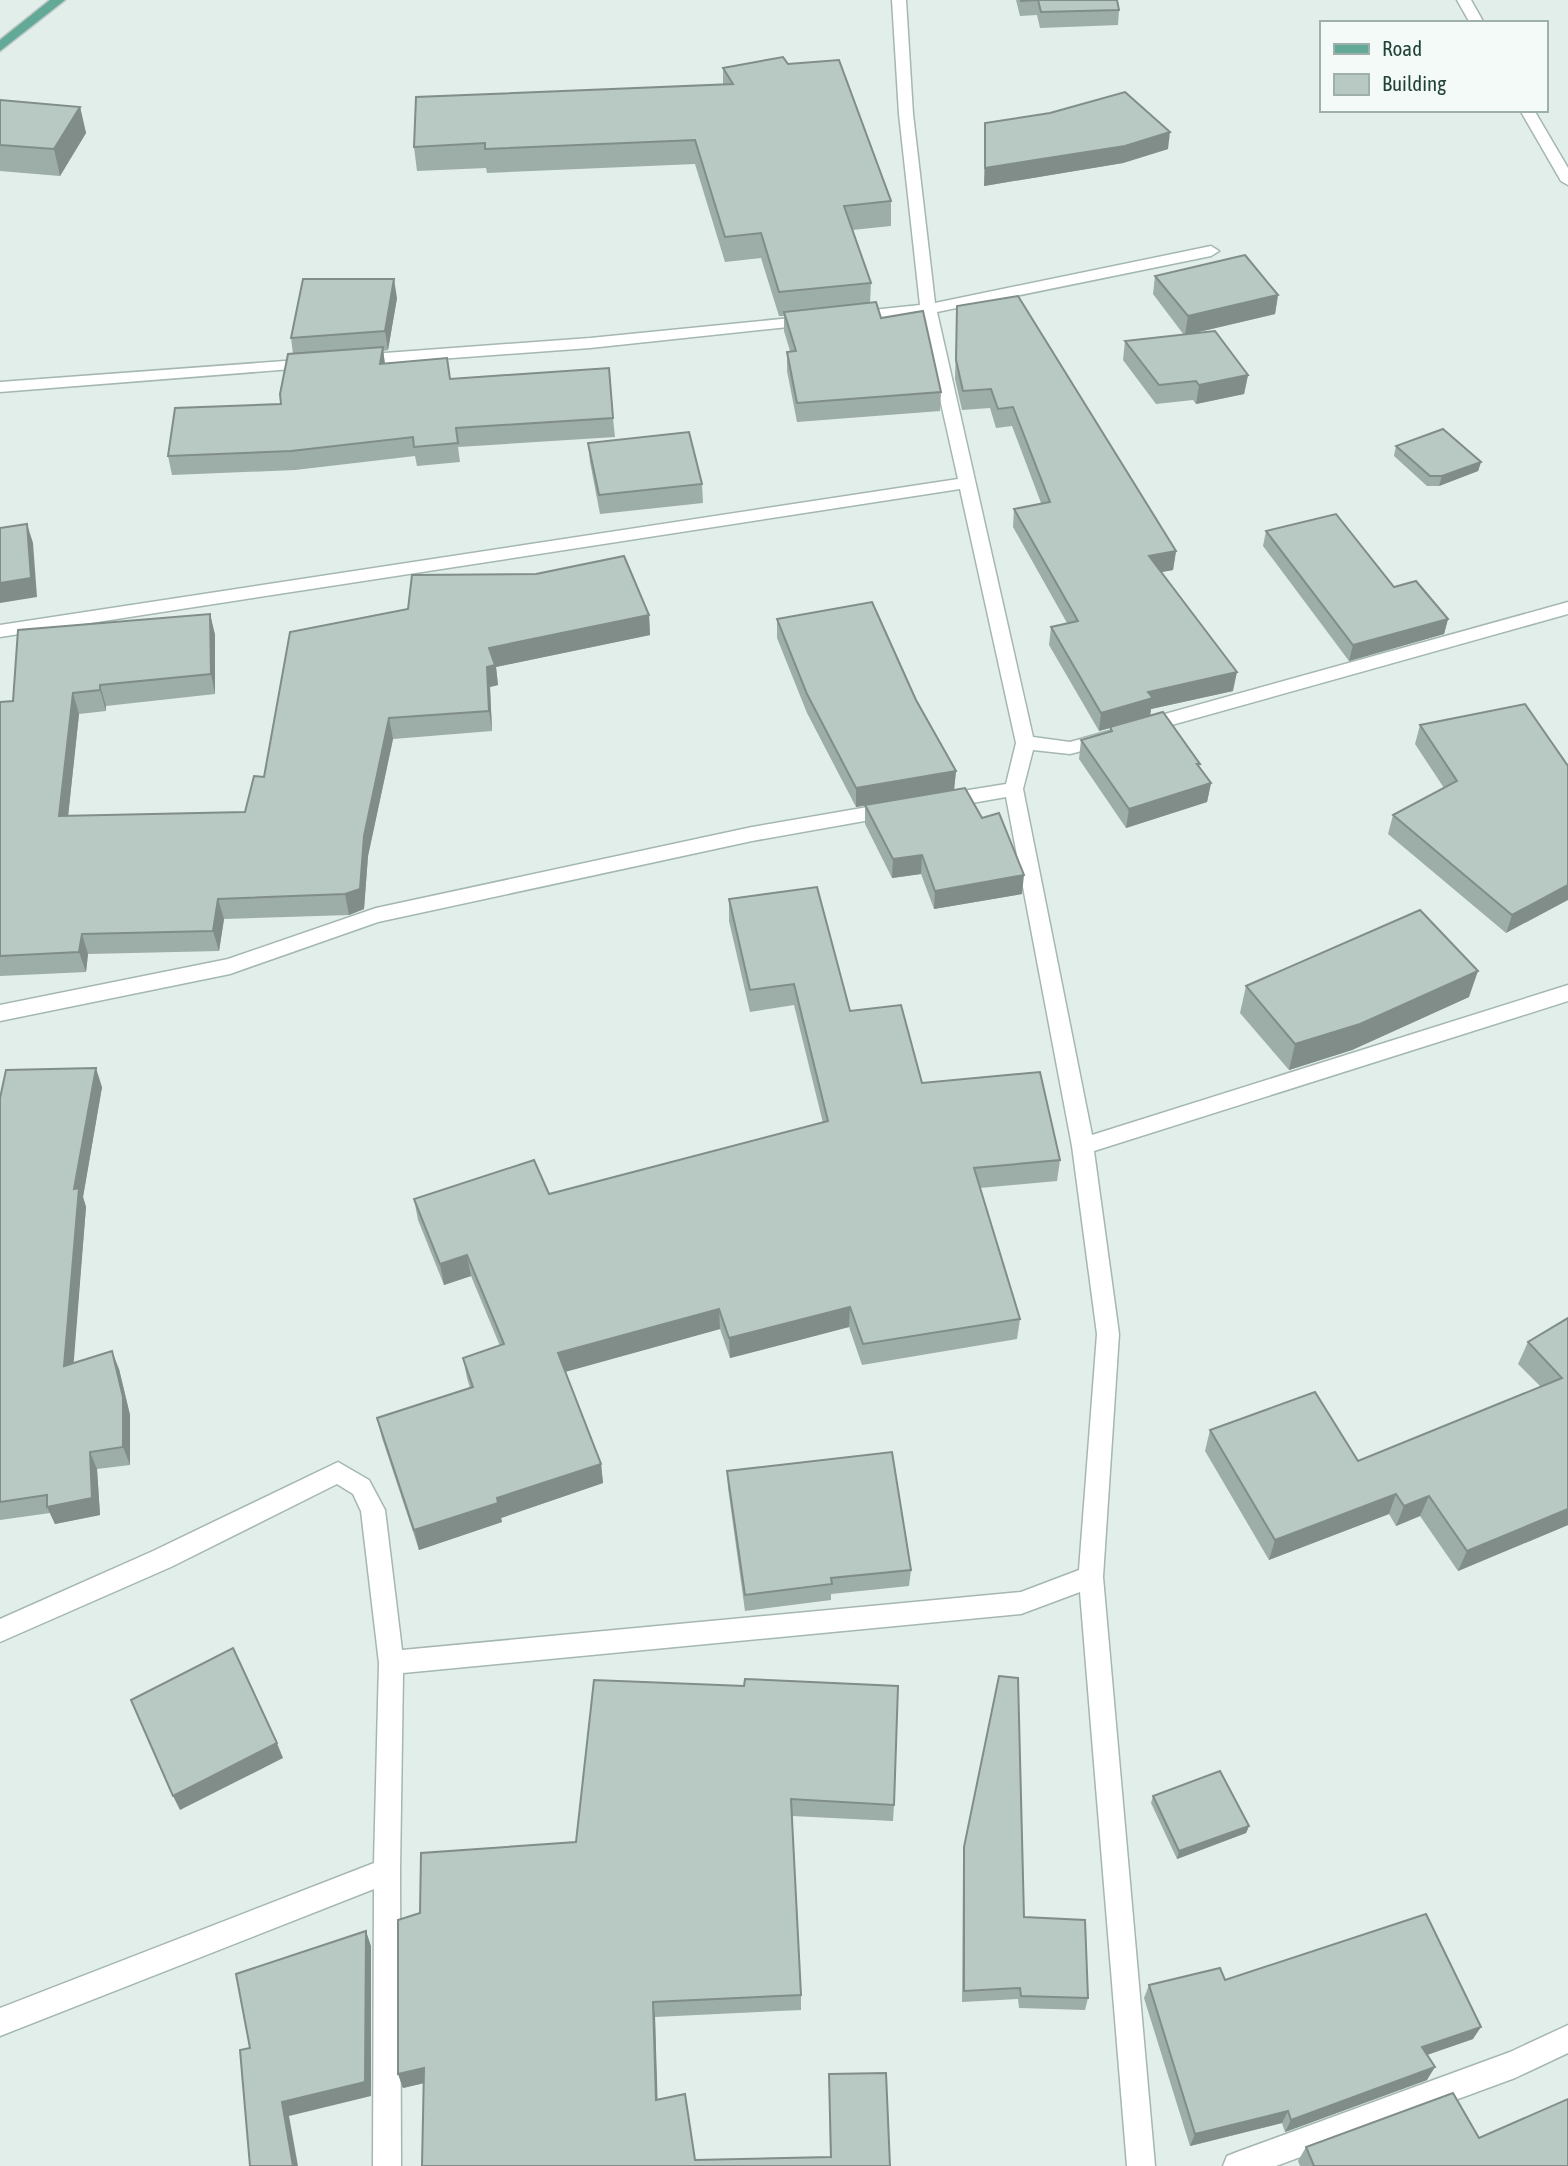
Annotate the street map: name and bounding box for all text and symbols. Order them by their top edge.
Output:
legend [1320,21,1547,112]
text: Road [1382,36,1422,60]
text: Building [1382,71,1446,95]

